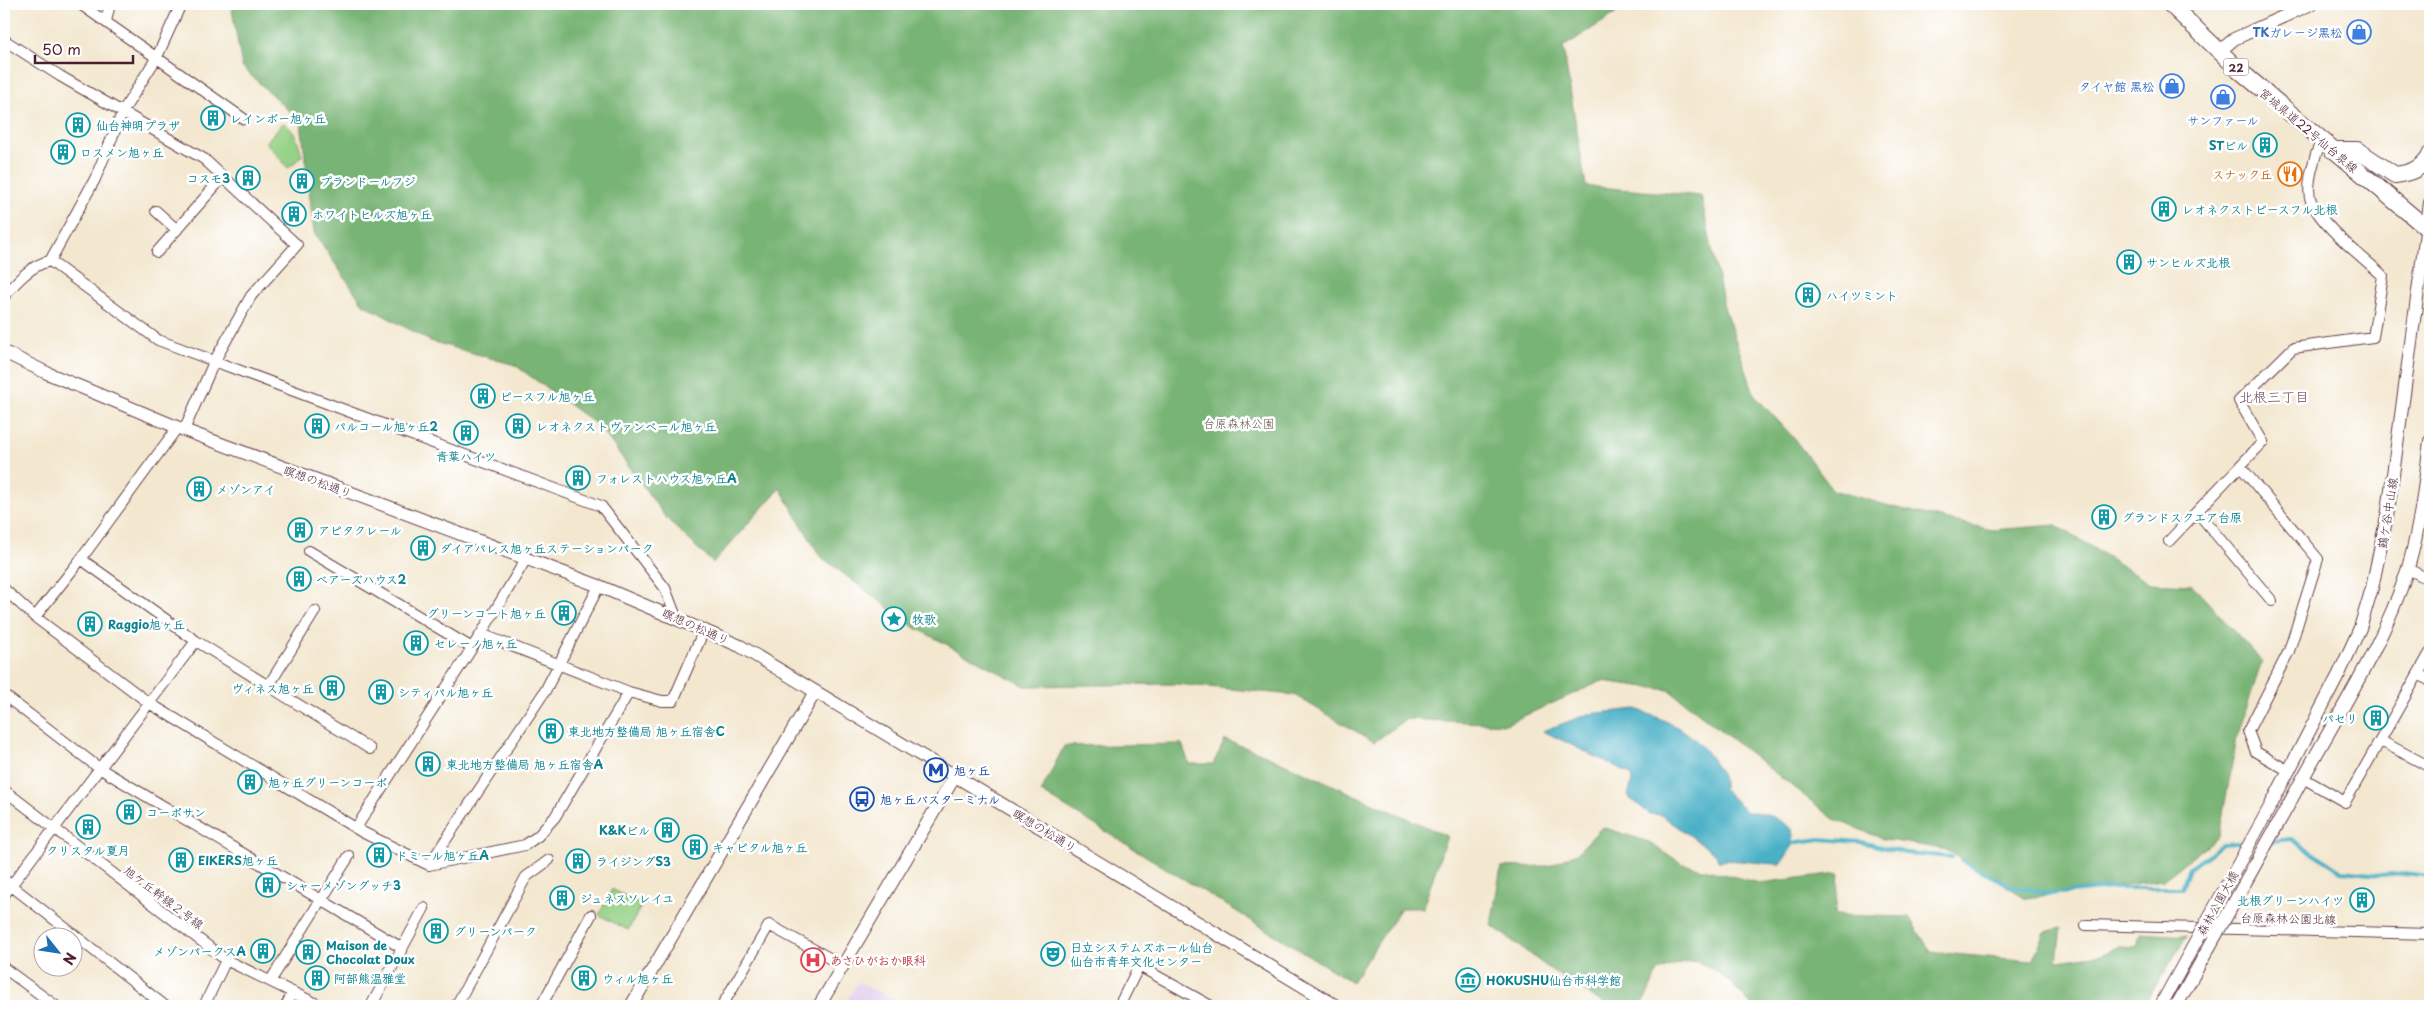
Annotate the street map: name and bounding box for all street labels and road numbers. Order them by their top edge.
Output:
road number: 22 [2224,58,2248,76]
street label: 宮城県道22号仙台泉線 [2256,83,2362,177]
street label: 瞑想の松通り [281,460,355,502]
street label: 鶴ケ谷中山線 [2372,476,2402,550]
street label: 瞑想の松通り [659,603,733,649]
street label: 瞑想の松通り [1009,804,1081,856]
street label: 旭ケ丘幹線２号線 [120,861,208,933]
street label: 森林公園大橋 [2192,867,2242,939]
street label: 台原森林公園北線 [2240,908,2336,928]

